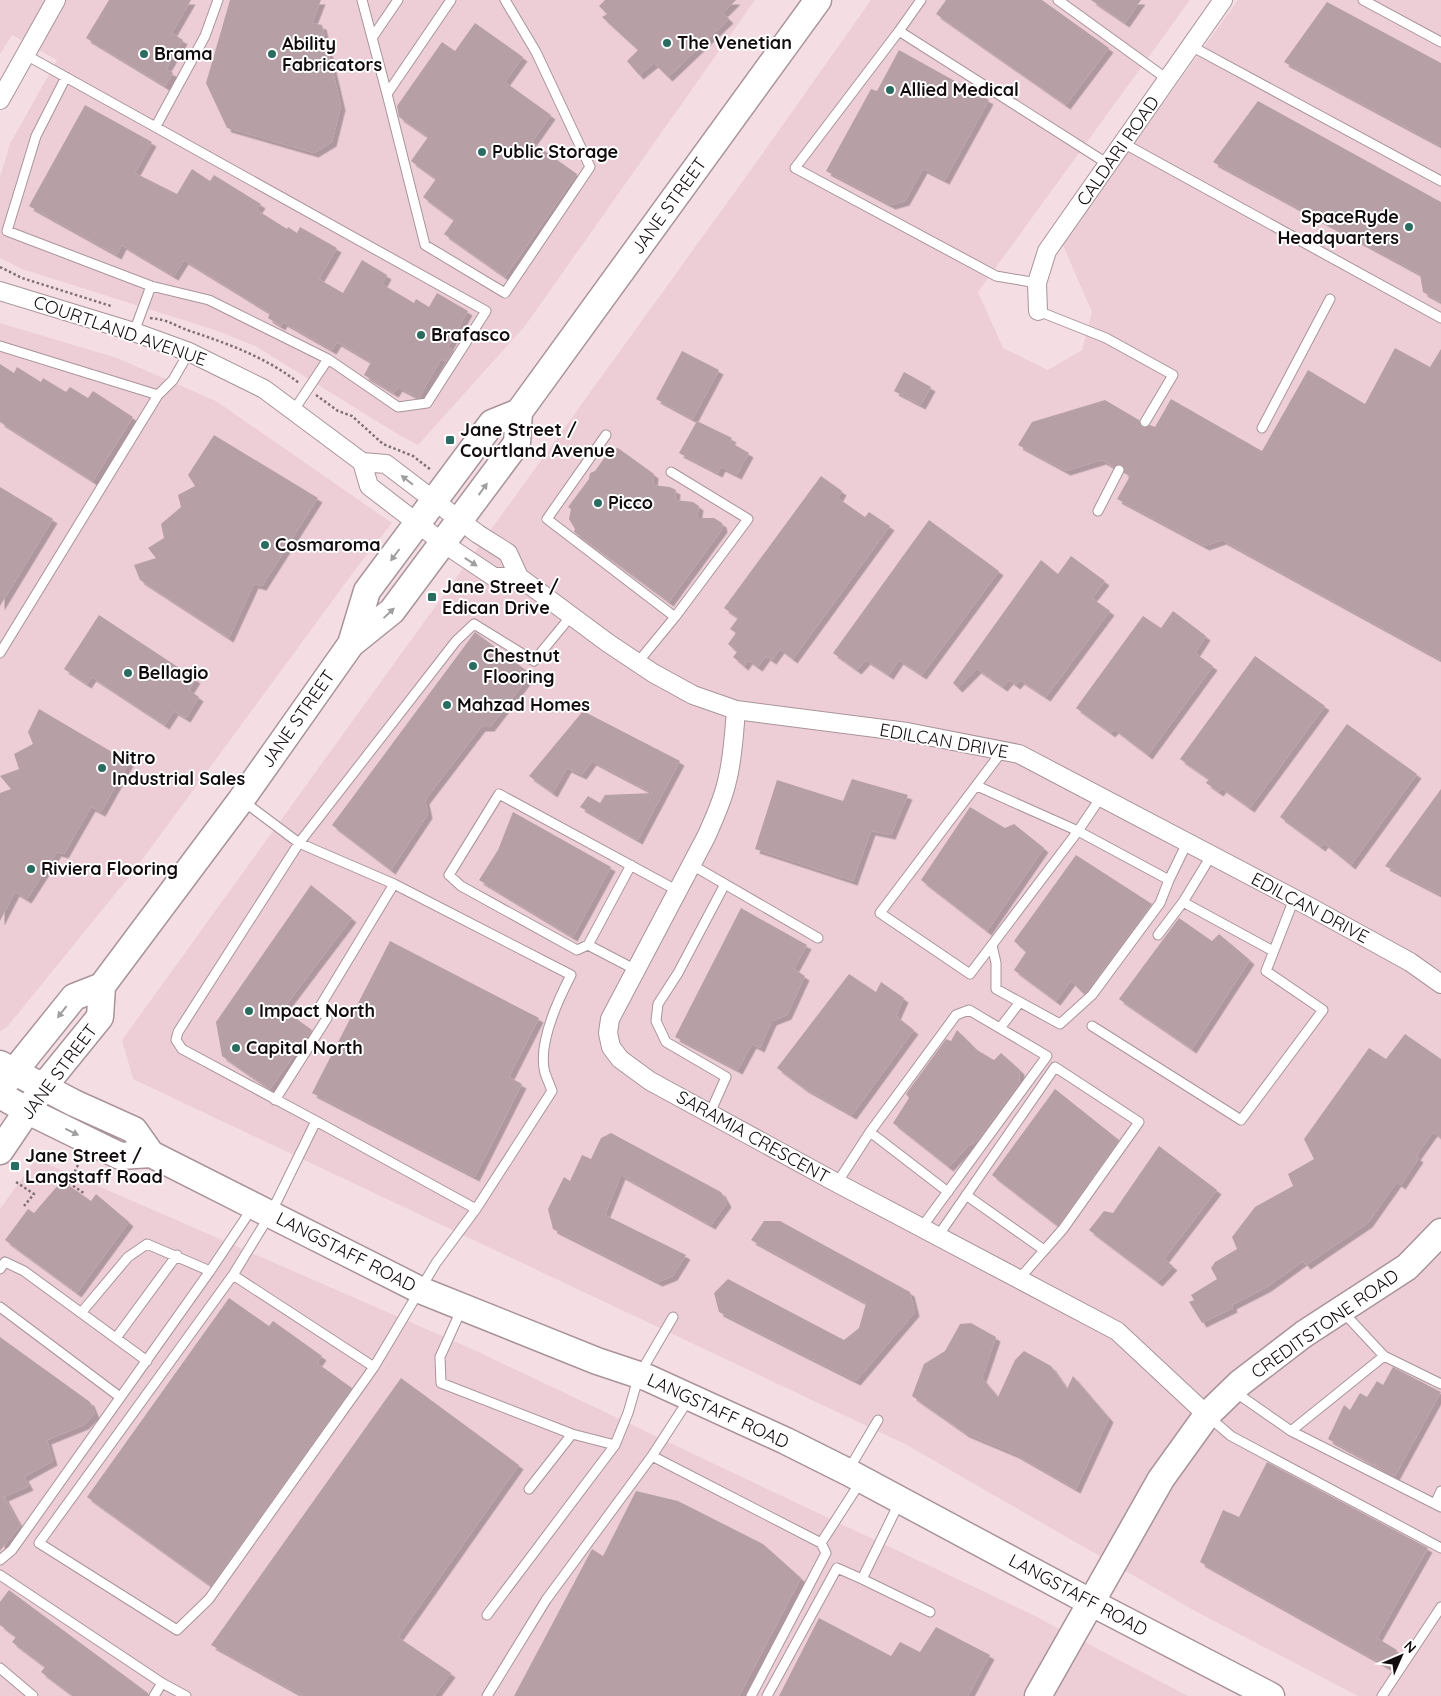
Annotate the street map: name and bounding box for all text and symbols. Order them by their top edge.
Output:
place label: The Venetian [677,31,792,54]
place label: Ability Fabricators [282,32,382,76]
marker: The Venetian [661,37,673,49]
place label: Brama [154,42,213,65]
marker: Brama [138,48,150,60]
marker: Ability Fabricators [266,48,278,60]
place label: Allied Medical [900,78,1019,101]
marker: Allied Medical [884,84,896,96]
street label: CALDARI ROAD [1071,91,1164,210]
place label: Public Storage [492,140,618,163]
marker: Public Storage [476,146,488,158]
street label: JANE STREET [626,153,712,259]
place label: SpaceRyde Headquarters [1277,205,1399,249]
marker: SpaceRyde Headquarters [1403,221,1415,233]
street label: COURTLAND AVENUE [31,290,210,371]
place label: Brafasco [431,323,510,346]
marker: Brafasco [415,329,427,341]
place label: Jane Street / Courtland Avenue [460,418,615,462]
marker: Jane Street / Courtland Avenue [444,434,456,446]
one-way arrow [401,475,414,486]
one-way arrow [478,482,488,496]
place label: Picco [608,491,653,514]
marker: Picco [592,497,604,509]
place label: Cosmaroma [275,533,381,556]
marker: Cosmaroma [259,539,271,551]
one-way arrow [390,548,400,562]
one-way arrow [465,558,478,567]
place label: Jane Street / Edican Drive [442,575,559,619]
marker: Jane Street / Edican Drive [426,591,438,603]
one-way arrow [383,607,395,619]
place label: Chestnut Flooring [483,644,560,688]
marker: Chestnut Flooring [467,660,479,672]
place label: Bellagio [138,661,208,684]
street label: JANE STREET [255,665,340,772]
marker: Bellagio [122,667,134,679]
place label: Mahzad Homes [457,693,590,716]
marker: Mahzad Homes [441,699,453,711]
street label: EDILCAN DRIVE [878,718,1010,763]
place label: Nitro Industrial Sales [112,746,245,790]
marker: Nitro Industrial Sales [96,762,108,774]
place label: Riviera Flooring [41,857,178,880]
marker: Riviera Flooring [25,863,37,875]
street label: EDILCAN DRIVE [1247,867,1373,948]
place label: Impact North [259,999,375,1022]
one-way arrow [57,1005,68,1018]
marker: Impact North [243,1005,255,1017]
street label: JANE STREET [15,1019,102,1124]
place label: Capital North [246,1036,363,1059]
marker: Capital North [230,1042,242,1054]
street label: SARAMIA CRESCENT [673,1085,834,1188]
one-way arrow [65,1129,79,1137]
place label: Jane Street / Langstaff Road [25,1144,163,1188]
marker: Jane Street / Langstaff Road [9,1160,21,1172]
street label: LANGSTAFF ROAD [272,1206,420,1297]
street label: CREDITSTONE ROAD [1246,1264,1403,1383]
street label: LANGSTAFF ROAD [644,1368,793,1454]
street label: LANGSTAFF ROAD [1005,1548,1152,1641]
north arrow [1376,1631,1426,1681]
text: N [1400,1637,1420,1657]

